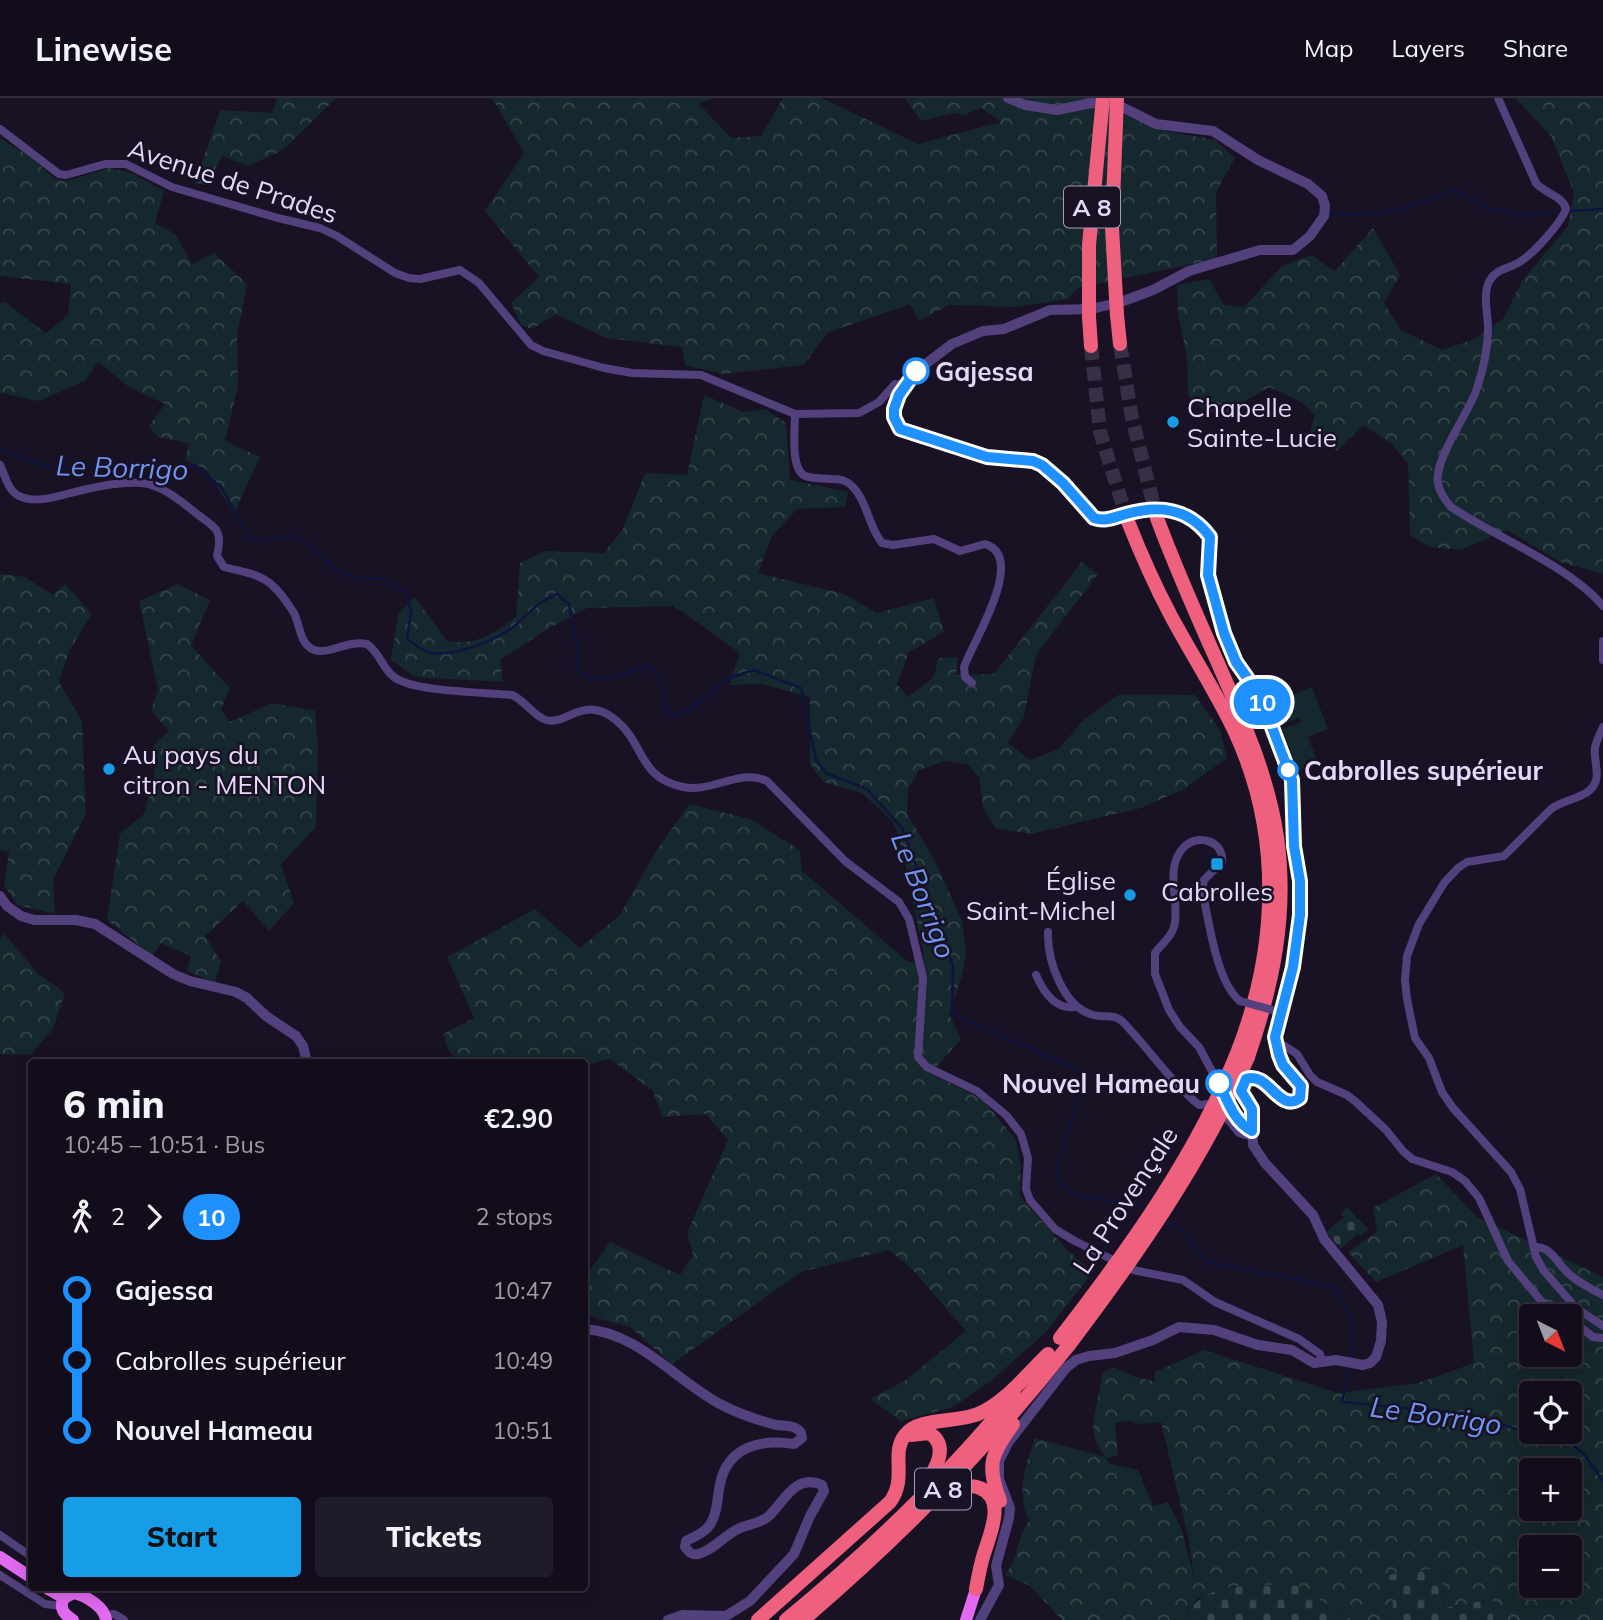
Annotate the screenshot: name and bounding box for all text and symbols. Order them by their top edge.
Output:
text: Linewise [35,28,172,69]
text: Map [1304,33,1353,63]
text: Layers [1391,33,1465,63]
text: Share [1503,33,1568,63]
street label: Avenue de Prades [124,132,342,230]
road number: A 8 [1064,186,1120,228]
place label: Gajessa [935,355,1034,388]
marker: Gajessa [903,358,929,384]
place label: Chapelle Sainte-Lucie [1187,391,1337,454]
marker: Chapelle Sainte-Lucie [1165,414,1181,430]
water label: Le Borrigo [55,447,189,487]
line badge: 10 [1230,679,1294,725]
text: 10 [1248,687,1276,717]
place label: Au pays du citron - MENTON [123,738,326,801]
place label: Cabrolles supérieur [1304,754,1544,787]
marker: Cabrolles supérieur [1278,760,1298,780]
marker: Au pays du citron - MENTON [101,761,117,777]
water label: Le Borrigo [884,827,964,963]
marker: Cabrolles [1209,856,1225,872]
place label: Église Saint-Michel [966,864,1116,927]
place label: Cabrolles [1161,875,1273,908]
marker: Église Saint-Michel [1122,887,1138,903]
place label: Nouvel Hameau [1002,1067,1200,1100]
marker: Nouvel Hameau [1206,1070,1232,1096]
text: 6 min [63,1080,165,1128]
text: €2.90 [484,1102,553,1135]
street label: La Provençale [1065,1120,1185,1280]
text: 10:45 – 10:51 · Bus [63,1130,265,1159]
icon: walk [63,1198,101,1236]
icon: forward [135,1198,173,1236]
text: 2 [111,1202,125,1231]
text: 10 [197,1202,226,1232]
text: 2 stops [476,1202,553,1231]
text: Gajessa [115,1274,214,1307]
text: 10:47 [493,1276,553,1305]
north arrow [1519,1304,1582,1367]
map controls [1519,1304,1582,1598]
text: Cabrolles supérieur [115,1344,346,1377]
text: 10:49 [493,1346,553,1375]
button: locate [1519,1381,1582,1444]
water label: Le Borrigo [1368,1388,1504,1442]
text: Nouvel Hameau [115,1414,313,1447]
text: 10:51 [493,1416,553,1445]
button: + [1519,1458,1582,1521]
road number: A 8 [915,1469,971,1510]
button: Start [63,1497,301,1577]
button: Tickets [315,1497,553,1577]
button: − [1519,1535,1582,1598]

